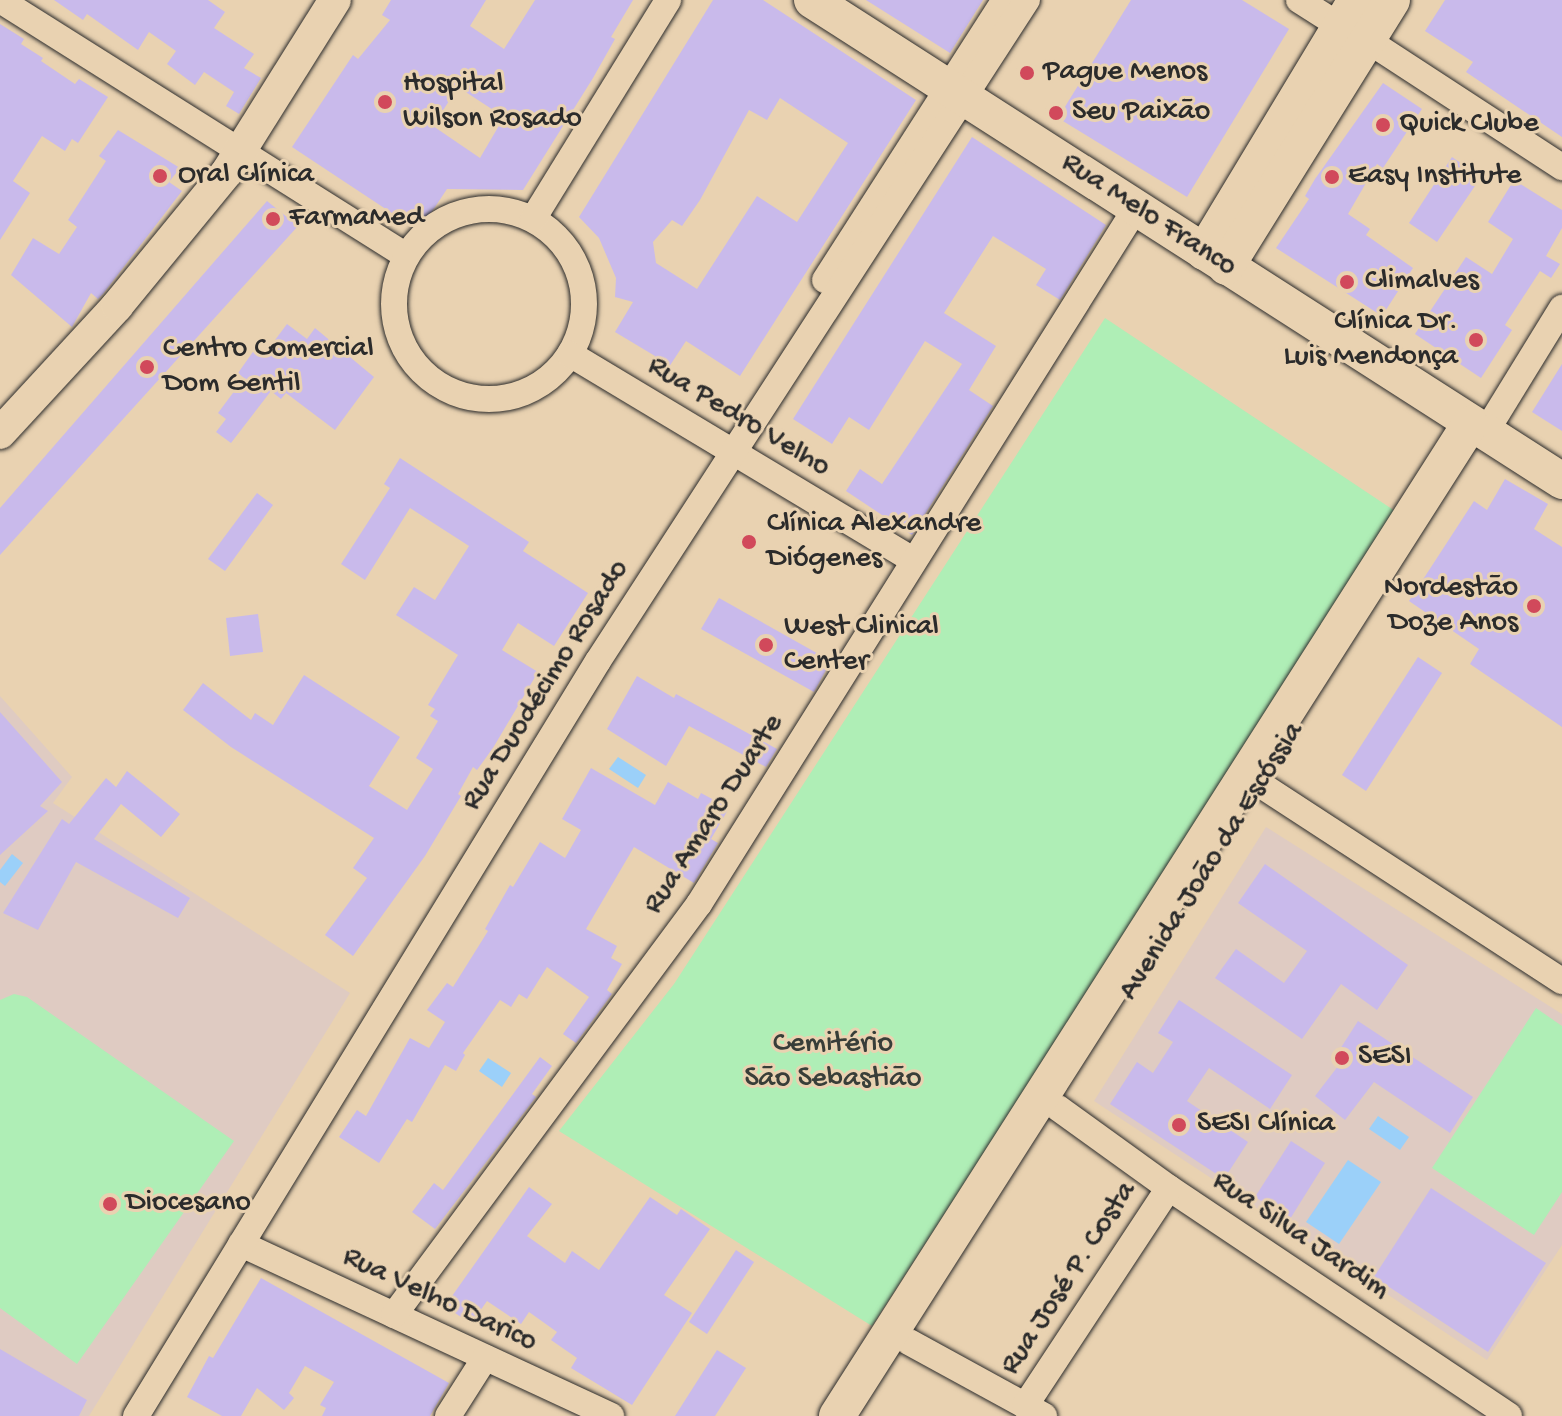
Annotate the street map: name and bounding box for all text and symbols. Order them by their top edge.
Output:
place label: Pague Menos [1043,55,1207,91]
marker: Pague Menos [1018,64,1036,82]
place label: Hospital Wilson Rosado [403,67,582,138]
marker: Hospital Wilson Rosado [374,91,396,113]
place label: Seu Paixão [1072,95,1210,131]
marker: Seu Paixão [1047,104,1065,122]
place label: Quick Clube [1399,107,1539,143]
marker: Quick Clube [1374,116,1392,134]
street label: Rua Melo Franco [1054,146,1242,286]
place label: Oral Clínica [178,158,314,194]
place label: Easy Institute [1348,159,1522,195]
marker: Oral Clínica [149,165,171,187]
marker: Easy Institute [1323,168,1341,186]
place label: FarmaMed [289,201,423,237]
marker: FarmaMed [264,210,282,228]
place label: Climalves [1365,264,1479,300]
marker: Climalves [1336,271,1358,293]
place label: Clínica Dr. Luis Mendonça [1283,305,1458,376]
marker: Clínica Dr. Luis Mendonça [1465,329,1487,351]
place label: Centro Comercial Dom Gentil [163,332,374,402]
street label: Rua Pedro Velho [640,349,836,487]
marker: Centro Comercial Dom Gentil [138,358,156,376]
place label: Clínica Alexandre Diógenes [767,507,981,578]
marker: Clínica Alexandre Diógenes [738,531,760,553]
street label: Rua Duodécimo Rosado [455,554,639,818]
place label: Nordestão Doze Anos [1384,571,1518,642]
marker: Nordestão Doze Anos [1525,597,1543,615]
place label: West Clinical Center [784,610,939,680]
marker: West Clinical Center [755,634,777,656]
street label: Rua Amaro Duarte [637,708,793,922]
street label: Avenida João da Escóssia [1113,716,1313,1008]
park label: Cemitério São Sebastião [744,1027,922,1098]
place label: SESI [1358,1040,1412,1076]
marker: SESI [1333,1049,1351,1067]
place label: SESI Clínica [1197,1107,1335,1143]
marker: SESI Clínica [1168,1114,1190,1136]
street label: Rua Silva Jardim [1204,1164,1396,1310]
street label: Rua José P. Costa [994,1175,1146,1383]
place label: Diocesano [126,1186,251,1222]
marker: Diocesano [101,1195,119,1213]
street label: Rua Velho Darico [336,1240,542,1362]

